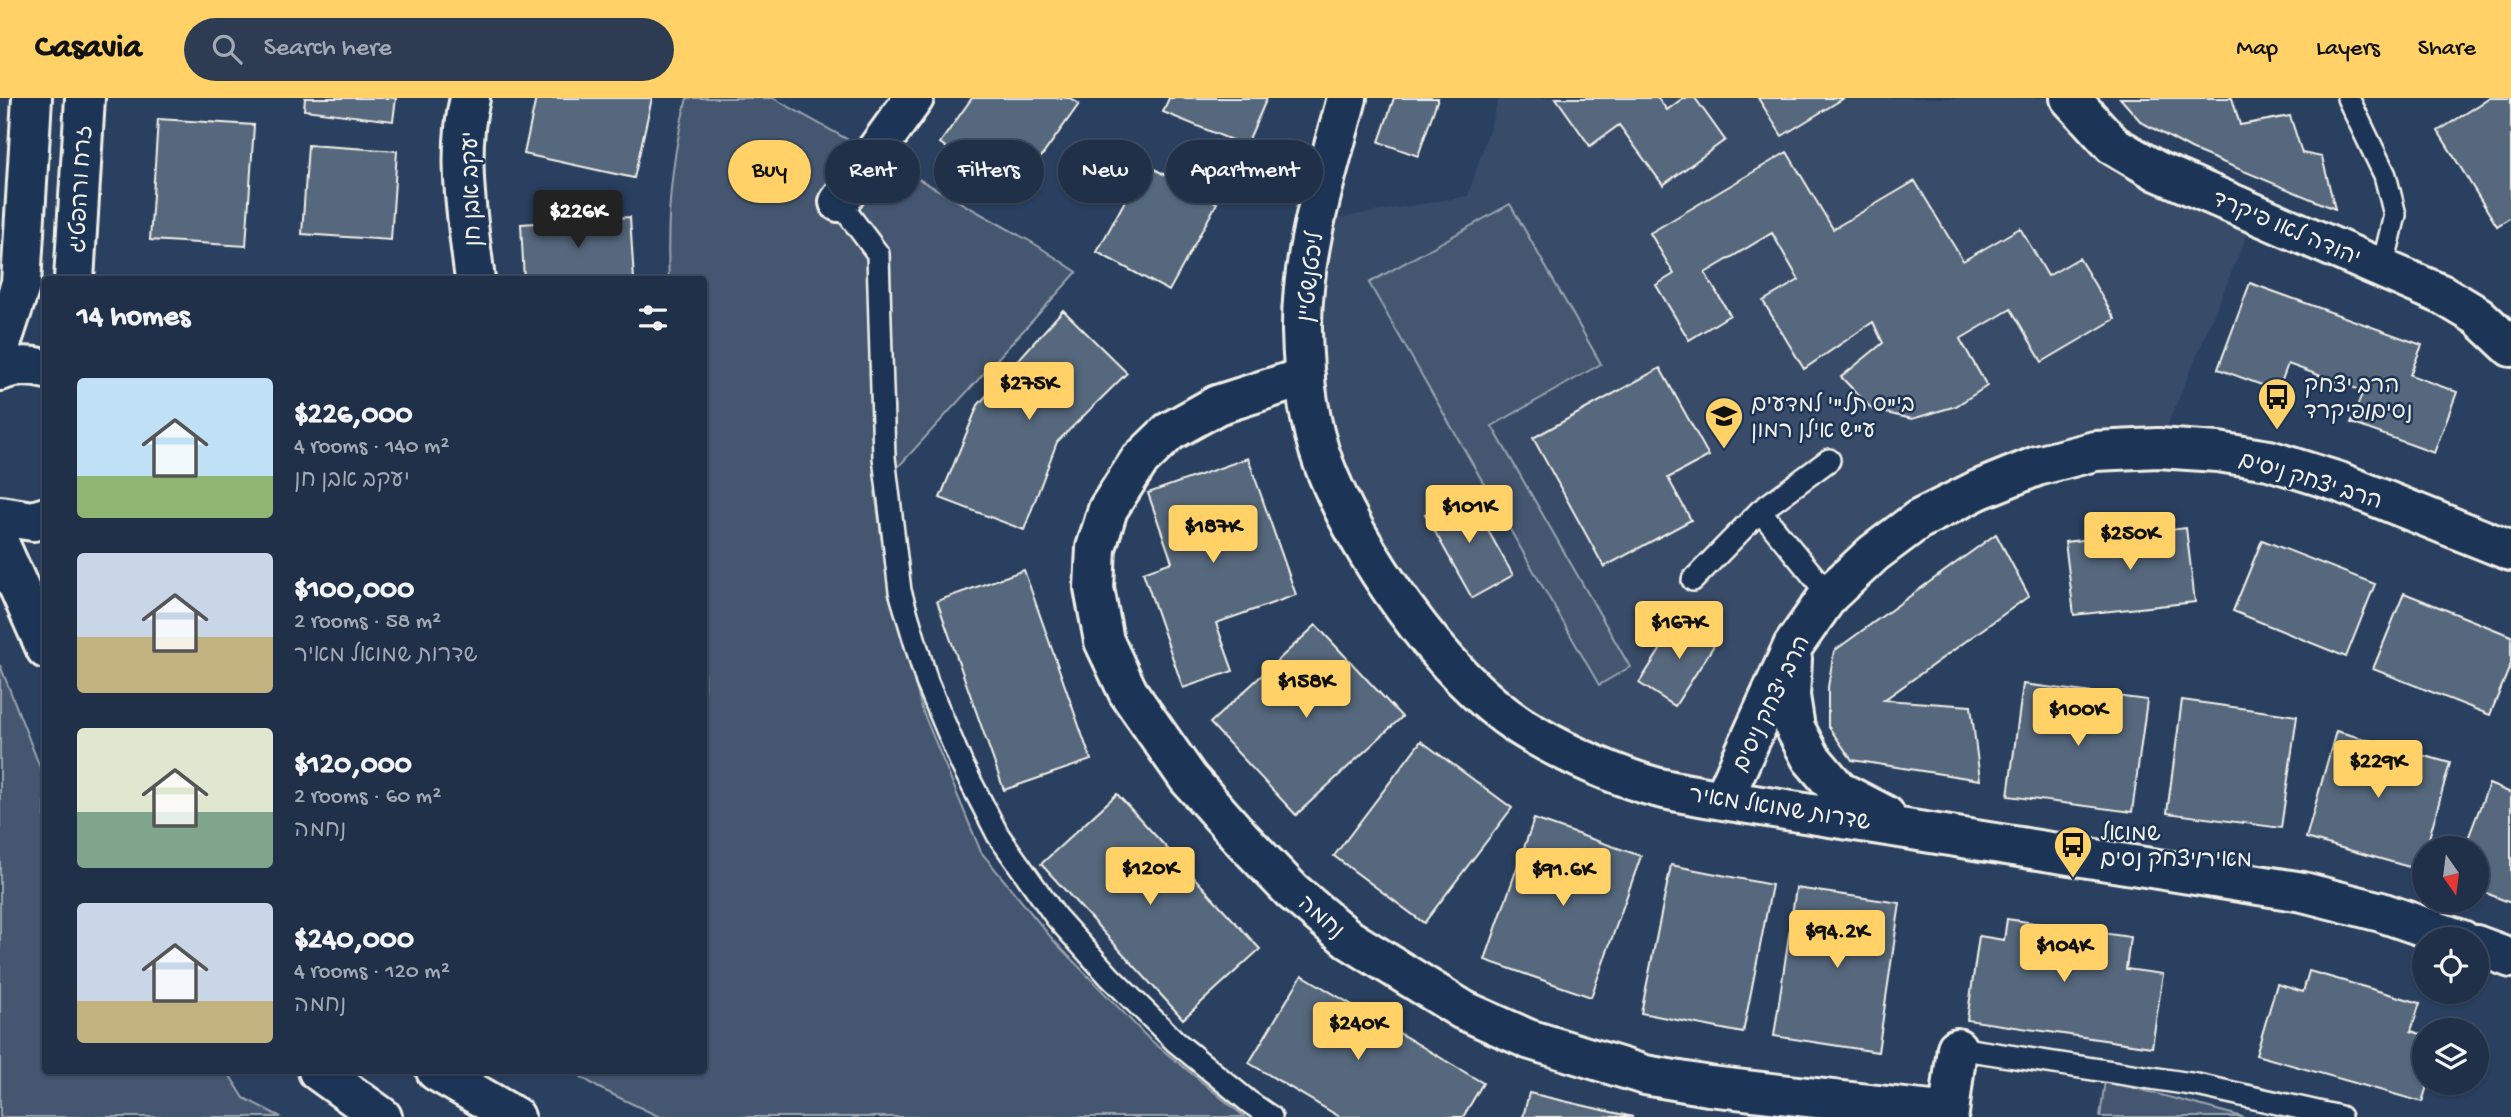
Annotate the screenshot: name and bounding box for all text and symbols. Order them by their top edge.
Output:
search box [184,18,674,81]
text: Casavia [35,30,142,68]
icon: search [208,30,246,68]
text: Search here [264,34,392,65]
text: Map [2236,35,2278,64]
text: Layers [2316,35,2380,64]
text: Share [2418,35,2476,64]
street label: זרח ורהפטיג [66,125,99,254]
street label: יעקב אבן חן [458,131,489,247]
chip: Buy [728,140,811,203]
chip: Rent [825,140,920,203]
chip: Filters [934,140,1044,203]
chip: New [1058,140,1152,203]
chip: Apartment [1166,140,1323,203]
street label: יהודה לאו פיקרד [2208,185,2364,274]
pin: $226K [529,190,627,250]
text: $226K [549,199,607,226]
street label: ליכטנשטיין [1293,230,1332,324]
icon: filters [634,299,672,337]
text: 14 homes [77,301,190,336]
pin: $275K [980,362,1078,422]
text: $275K [1000,371,1058,398]
place label: הרב יצחק נסים/פיקרד [2304,374,2413,427]
bus stop icon: הרב יצחק נסים/פיקרד [2256,376,2298,431]
place label: בי"ס תל"י למדעים ע"ש אילן רמון [1751,391,1915,446]
school or university icon: בי"ס תל"י למדעים ע"ש אילן רמון [1703,395,1745,450]
text: $226,000 [294,399,413,434]
icon: home [133,406,217,490]
text: 4 rooms · 140 m² [294,434,449,461]
street label: הרב יצחק ניסים [2235,448,2385,517]
text: יעקב אבן חן [294,468,410,495]
pin: $101K [1420,486,1518,545]
text: $101K [1442,494,1496,521]
pin: $187K [1164,505,1262,565]
pin: $250K [2081,512,2179,572]
text: $187K [1185,514,1241,541]
text: $250K [2100,521,2160,548]
text: $100,000 [294,574,414,609]
icon: home [133,581,217,665]
pin: $167K [1630,602,1728,661]
text: 2 rooms · 58 m² [294,609,441,636]
text: $167K [1651,610,1707,637]
street label: הרב יצחק ניסים [1729,632,1818,777]
text: שדרות שמואל מאיר [294,643,478,670]
pin: $158K [1257,660,1355,720]
text: $158K [1278,669,1334,696]
pin: $100K [2029,688,2127,748]
text: $100K [2049,697,2107,724]
pin: $229K [2329,740,2427,800]
text: $120,000 [294,749,412,784]
text: $229K [2349,749,2407,776]
icon: home [133,756,217,840]
street label: שדרות שמואל מאיר [1687,781,1873,838]
text: 2 rooms · 60 m² [294,784,441,811]
text: נחמה [294,818,346,845]
place label: שמואל מאיר/יצחק נסים [2100,820,2252,875]
bus stop icon: שמואל מאיר/יצחק נסים [2052,824,2094,879]
north arrow [2412,836,2488,914]
map controls [2412,836,2489,1095]
pin: $120K [1101,848,1199,907]
pin: $91.6K [1506,848,1620,908]
text: $120K [1122,856,1178,883]
text: $91.6K [1532,857,1594,884]
street label: נחמה [1291,891,1348,946]
pin: $94.2K [1780,910,1894,970]
text: $94.2K [1805,919,1869,946]
text: $240,000 [294,924,414,959]
pin: $104K [2015,924,2113,984]
button: locate [2412,927,2489,1004]
icon: home [133,931,217,1015]
text: $104K [2036,933,2092,960]
text: 4 rooms · 120 m² [294,959,450,986]
text: נחמה [294,993,346,1020]
pin: $240K [1309,1002,1407,1062]
text: $240K [1329,1011,1387,1038]
button: layers [2412,1018,2489,1095]

